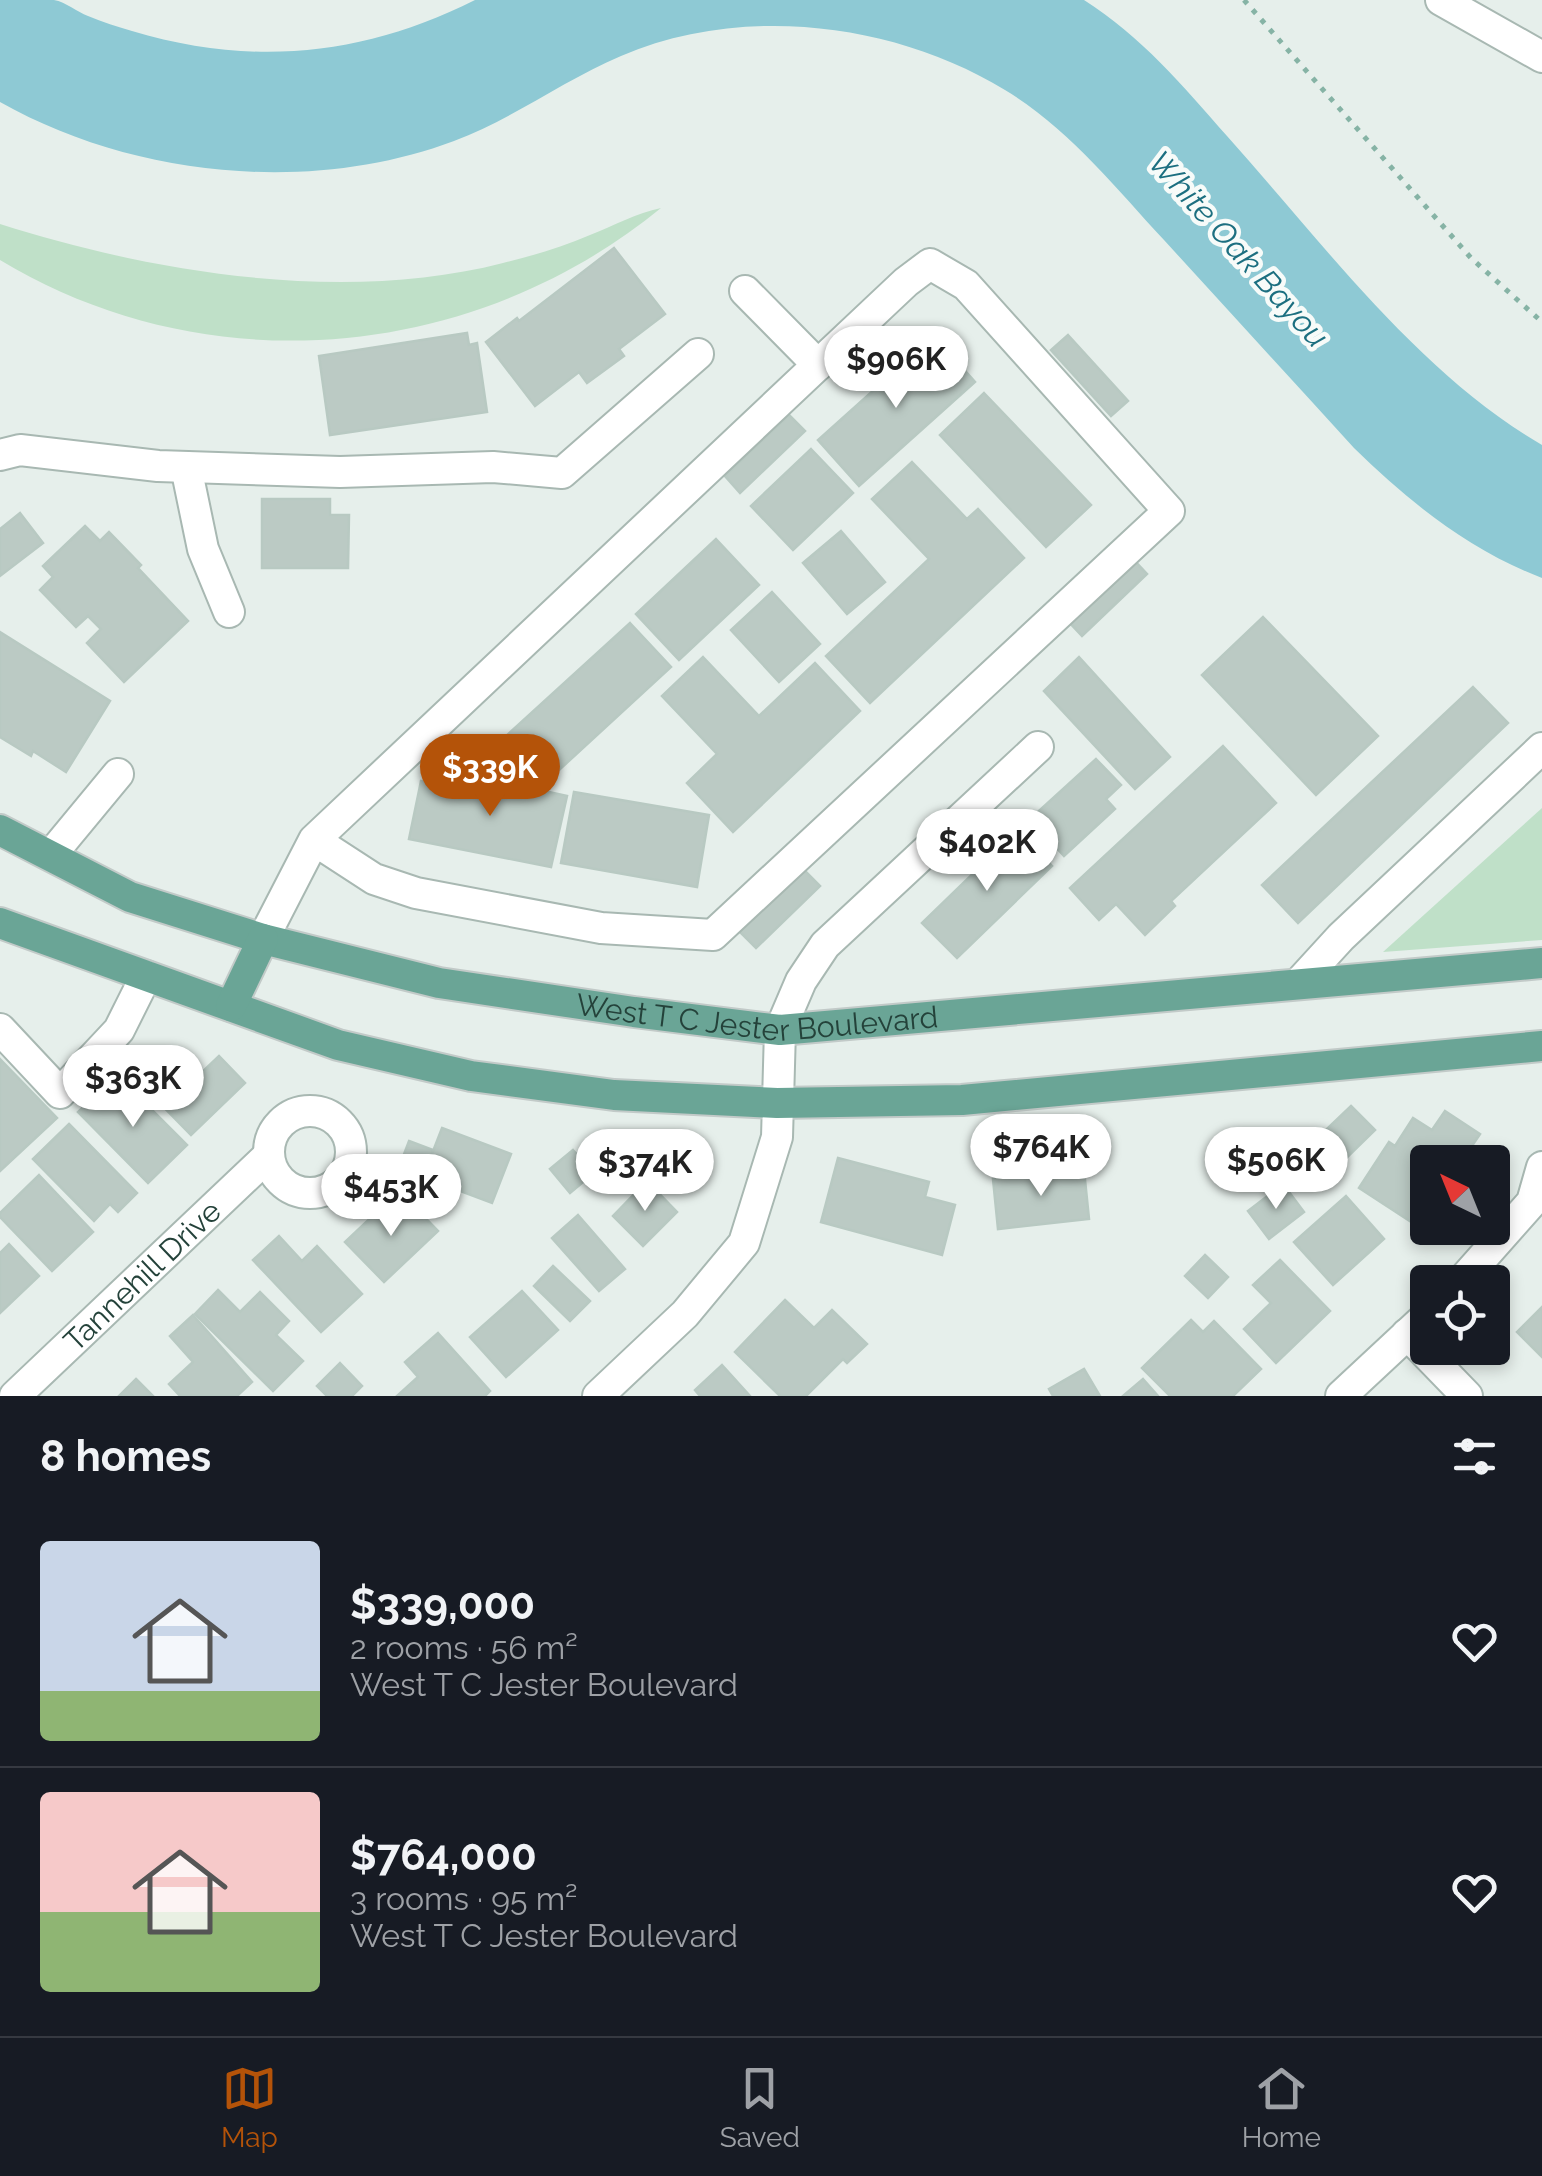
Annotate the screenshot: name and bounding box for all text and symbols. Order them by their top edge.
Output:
water label: White Oak Bayou [1141,144,1337,354]
pin: $906K [826,326,966,411]
text: $906K [846,340,946,377]
pin: $339K [420,734,560,819]
text: $339K [442,748,538,785]
pin: $402K [917,809,1057,894]
text: $402K [938,823,1036,860]
street label: West T C Jester Boulevard [574,986,939,1047]
pin: $363K [63,1045,203,1130]
text: $363K [85,1059,181,1096]
pin: $764K [971,1114,1111,1199]
pin: $506K [1206,1127,1346,1212]
text: $764K [992,1128,1090,1165]
pin: $374K [575,1129,715,1214]
text: $506K [1227,1141,1325,1178]
text: $374K [598,1143,692,1180]
north arrow [1410,1145,1510,1245]
map controls [1410,1145,1510,1365]
pin: $453K [321,1154,461,1239]
text: $453K [343,1168,439,1205]
street label: Tannehill Drive [56,1193,228,1358]
button: locate [1410,1265,1510,1365]
icon: filters [1447,1429,1502,1484]
text: 8 homes [40,1432,211,1481]
text: $339,000 [350,1580,535,1629]
icon: home [120,1581,240,1701]
icon: heart [1447,1614,1502,1669]
text: 2 rooms · 56 m² [350,1629,578,1666]
text: West T C Jester Boulevard [350,1666,738,1703]
text: $764,000 [350,1831,537,1880]
icon: home [120,1832,240,1952]
icon: heart [1447,1865,1502,1920]
text: 3 rooms · 95 m² [350,1880,577,1917]
text: West T C Jester Boulevard [350,1917,738,1954]
tab: Map [221,2061,278,2154]
tab: Saved [720,2061,800,2154]
tab: Home [1242,2061,1321,2154]

